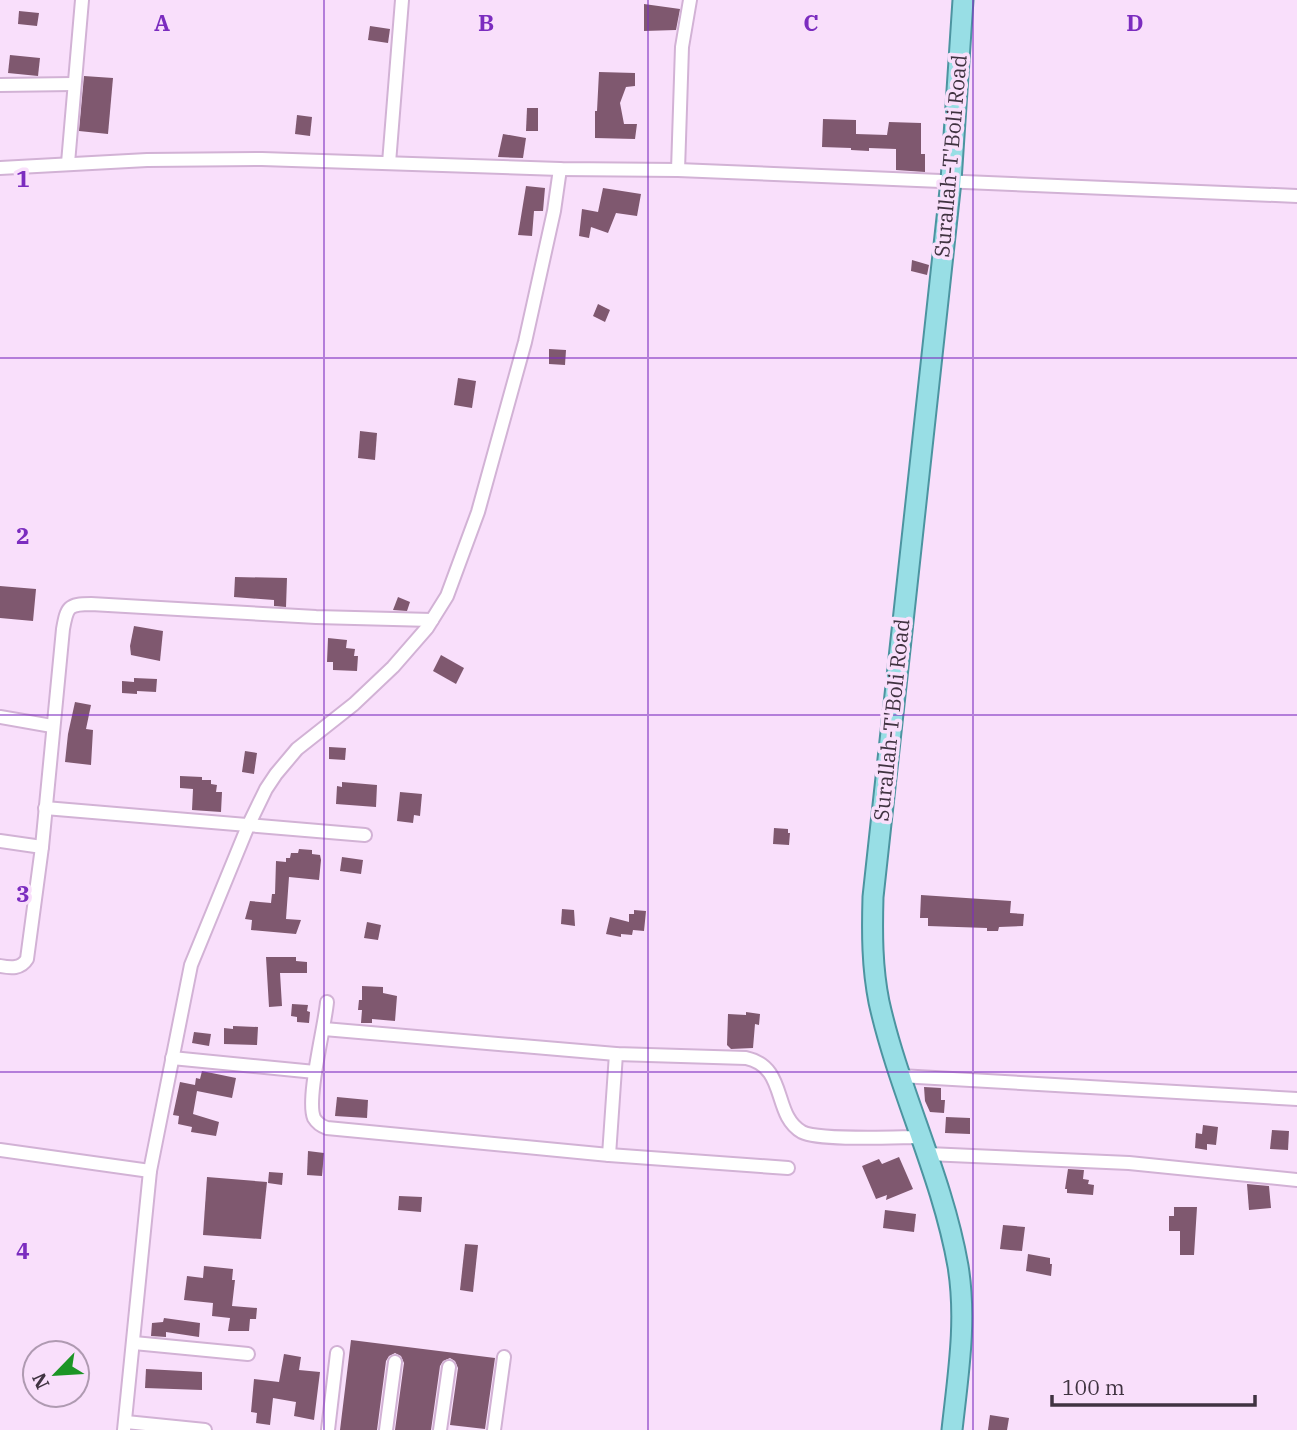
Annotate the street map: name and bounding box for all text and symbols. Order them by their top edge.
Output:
text: A [154,7,170,37]
text: B [478,7,494,37]
text: C [803,7,819,37]
text: D [1126,7,1144,37]
street label: Surallah-T'Boli Road [927,53,973,259]
text: 1 [16,163,30,193]
text: 2 [16,520,30,550]
street label: Surallah-T'Boli Road [866,617,916,823]
text: 3 [16,878,30,908]
text: 4 [16,1235,30,1265]
north arrow [21,1339,91,1409]
scale bar [1052,1364,1255,1408]
text: N [27,1369,55,1393]
text: 100 m [1062,1373,1125,1401]

